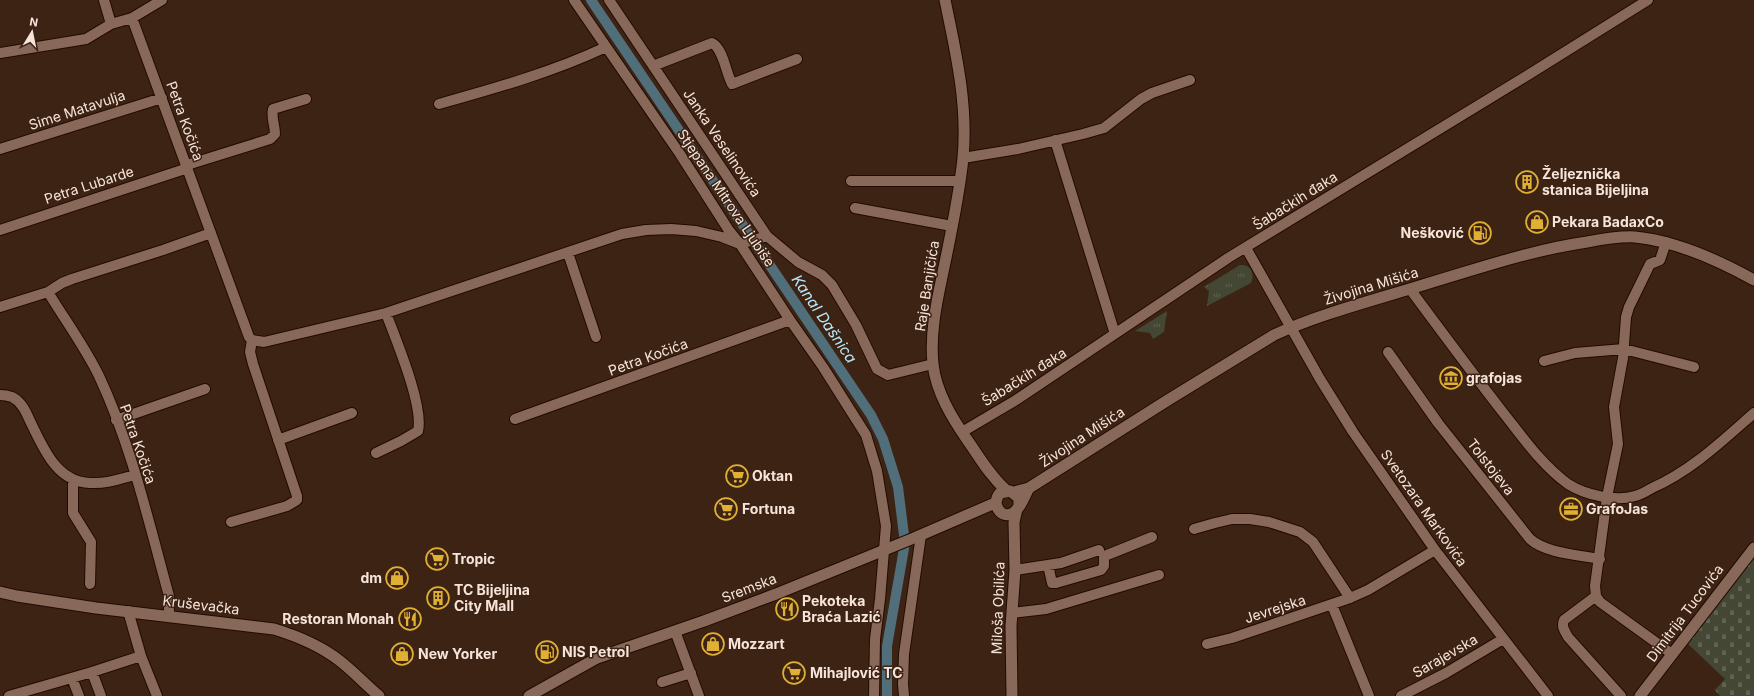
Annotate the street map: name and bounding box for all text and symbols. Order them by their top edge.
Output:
north arrow [12,12,52,52]
text: N [28,15,39,30]
street label: Petra Kočića [163,79,208,163]
street label: Janka Veselinovića [680,85,765,200]
street label: Sime Matavulja [27,86,127,133]
street label: Stjepana Mitrova Ljubiše [674,126,779,270]
street label: Petra Lubarde [42,162,136,207]
place label: Željeznička stanica Bijeljina [1542,164,1649,198]
street label: Šabačkih đaka [1249,168,1340,233]
building icon: Željeznička stanica Bijeljina [1514,169,1540,195]
shop icon: Pekara BadaxCo [1524,209,1550,235]
place label: Pekara BadaxCo [1552,213,1664,230]
fuel station icon: Nešković [1467,220,1493,246]
place label: Nešković [1401,224,1464,241]
street label: Raje Banjičića [911,239,942,333]
street label: Živojina Mišića [1322,263,1420,308]
water label: Kanal Dašnica [788,271,861,367]
street label: Petra Kočića [606,334,690,379]
street label: Šabačkih đaka [978,344,1069,409]
museum icon: grafojas [1438,365,1464,391]
place label: grafojas [1466,369,1522,386]
street label: Petra Kočića [117,402,160,486]
street label: Živojina Mišića [1036,403,1127,470]
street label: Tolstojeva [1464,435,1519,498]
street label: Svetozara Markovića [1378,446,1471,569]
supermarket icon: Oktan [724,463,750,489]
place label: Oktan [752,467,793,484]
supermarket icon: Fortuna [713,496,739,522]
office icon: GrafoJas [1558,496,1584,522]
place label: Fortuna [742,500,795,517]
place label: GrafoJas [1586,500,1648,517]
supermarket icon: Tropic [424,546,450,572]
place label: Tropic [452,550,495,567]
street label: Miloša Obilića [987,561,1008,654]
street label: Dimitrija Tucovića [1642,561,1727,665]
shop icon: dm [384,565,410,591]
place label: dm [360,569,382,586]
street label: Sremska [719,569,779,606]
place label: TC Bijeljina City Mall [454,581,530,614]
building icon: TC Bijeljina City Mall [425,585,451,611]
street label: Kruševačka [162,591,241,618]
street label: Jevrejska [1242,591,1308,626]
place label: Pekoteka Braća Lazić [802,592,881,625]
restaurant icon: Pekoteka Braća Lazić [774,596,800,622]
restaurant icon: Restoran Monah [397,606,423,632]
place label: Restoran Monah [282,610,394,627]
street label: Sarajevska [1409,630,1480,681]
shop icon: Mozzart [700,631,726,657]
place label: Mozzart [728,635,785,652]
fuel station icon: NIS Petrol [534,639,560,665]
shop icon: New Yorker [389,641,415,667]
place label: NIS Petrol [562,643,629,660]
place label: New Yorker [418,645,497,662]
supermarket icon: Mihajlović TC [781,660,807,686]
place label: Mihajlović TC [810,664,903,681]

